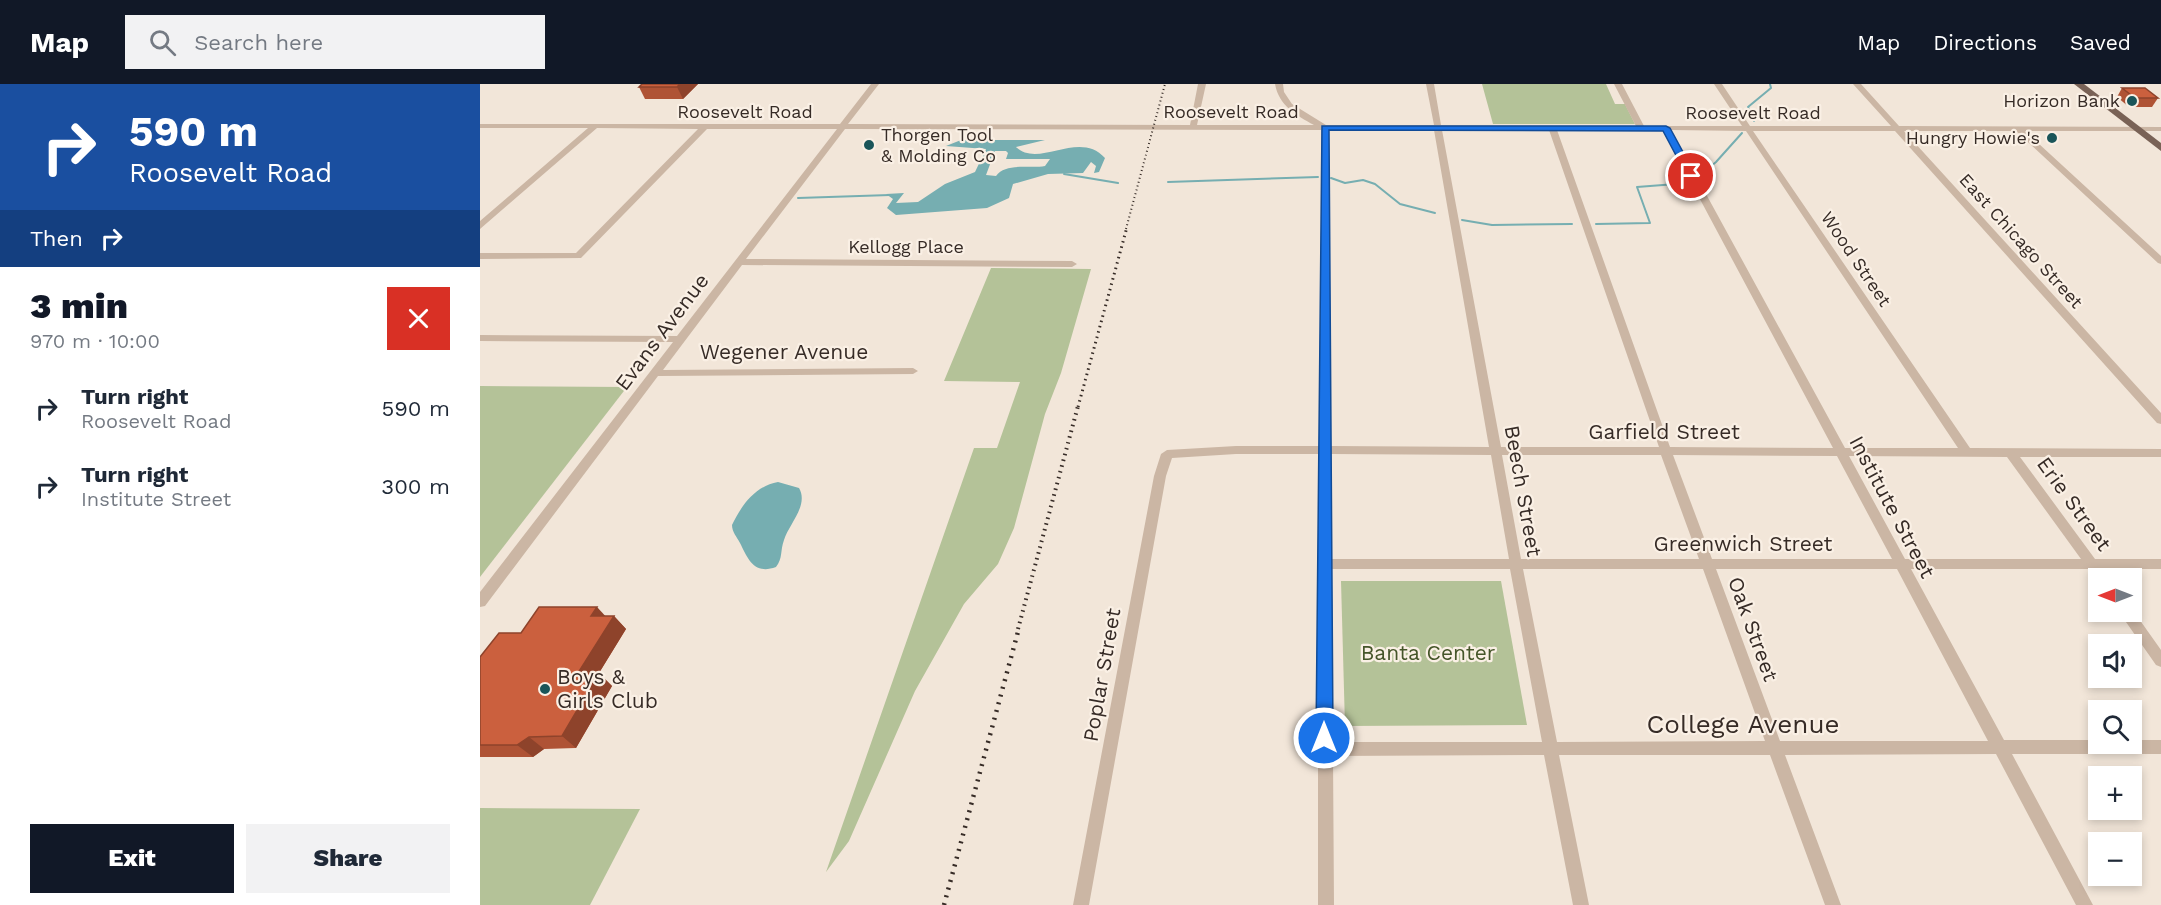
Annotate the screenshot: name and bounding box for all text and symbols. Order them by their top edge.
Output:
search box [125,15,545,69]
text: Map [30,26,89,59]
icon: search [146,26,179,59]
text: Search here [194,30,323,55]
text: Map [1857,30,1900,55]
text: Directions [1933,30,2037,55]
text: Saved [2070,30,2131,55]
place label: Horizon Bank [2003,90,2120,111]
marker: Horizon Bank [2125,94,2139,108]
street label: Roosevelt Road [677,101,813,122]
street label: Roosevelt Road [1163,101,1299,122]
street label: Roosevelt Road [1685,102,1821,123]
text: 590 m [129,107,258,156]
icon: right [30,108,108,186]
place label: Thorgen Tool & Molding Co [881,124,996,166]
place label: Hungry Howie's [1906,127,2040,148]
marker: Hungry Howie's [2045,131,2059,145]
marker: Thorgen Tool & Molding Co [862,138,876,152]
pin [1665,150,1716,201]
text: Roosevelt Road [129,157,332,189]
icon: arrive [1674,159,1707,192]
street label: East Chicago Street [1955,169,2088,313]
street label: Wood Street [1817,207,1896,311]
icon: right [95,222,128,255]
text: Then [30,226,83,251]
street label: Kellogg Place [848,236,964,257]
street label: Evans Avenue [610,268,714,395]
text: 3 min [30,285,128,327]
button: close [387,287,450,350]
text: 970 m · 10:00 [30,329,160,353]
street label: Wegener Avenue [700,339,868,364]
text: Turn right [81,384,188,409]
icon: right [30,392,63,425]
text: 590 m [381,396,450,421]
text: Roosevelt Road [81,409,231,433]
street label: Garfield Street [1588,419,1740,444]
street label: Beech Street [1500,423,1547,559]
street label: Institute Street [1844,431,1941,582]
street label: Erie Street [2032,452,2117,556]
text: Turn right [81,462,188,487]
icon: right [30,470,63,503]
text: 300 m [381,474,450,499]
text: Institute Street [81,487,231,511]
street label: Greenwich Street [1654,531,1833,556]
north arrow [2088,568,2142,622]
map controls [2088,568,2142,886]
street label: Oak Street [1723,573,1784,685]
street label: Poplar Street [1077,606,1126,744]
button: sound [2088,634,2142,688]
park label: Banta Center [1361,640,1496,665]
place label: Boys & Girls Club [557,664,658,713]
marker: Boys & Girls Club [538,682,552,696]
button: search [2088,700,2142,754]
position arrow [1292,706,1356,770]
street label: College Avenue [1647,709,1839,739]
button: + [2088,766,2142,820]
button: Exit [30,824,234,893]
button: Share [246,824,450,893]
button: − [2088,832,2142,886]

